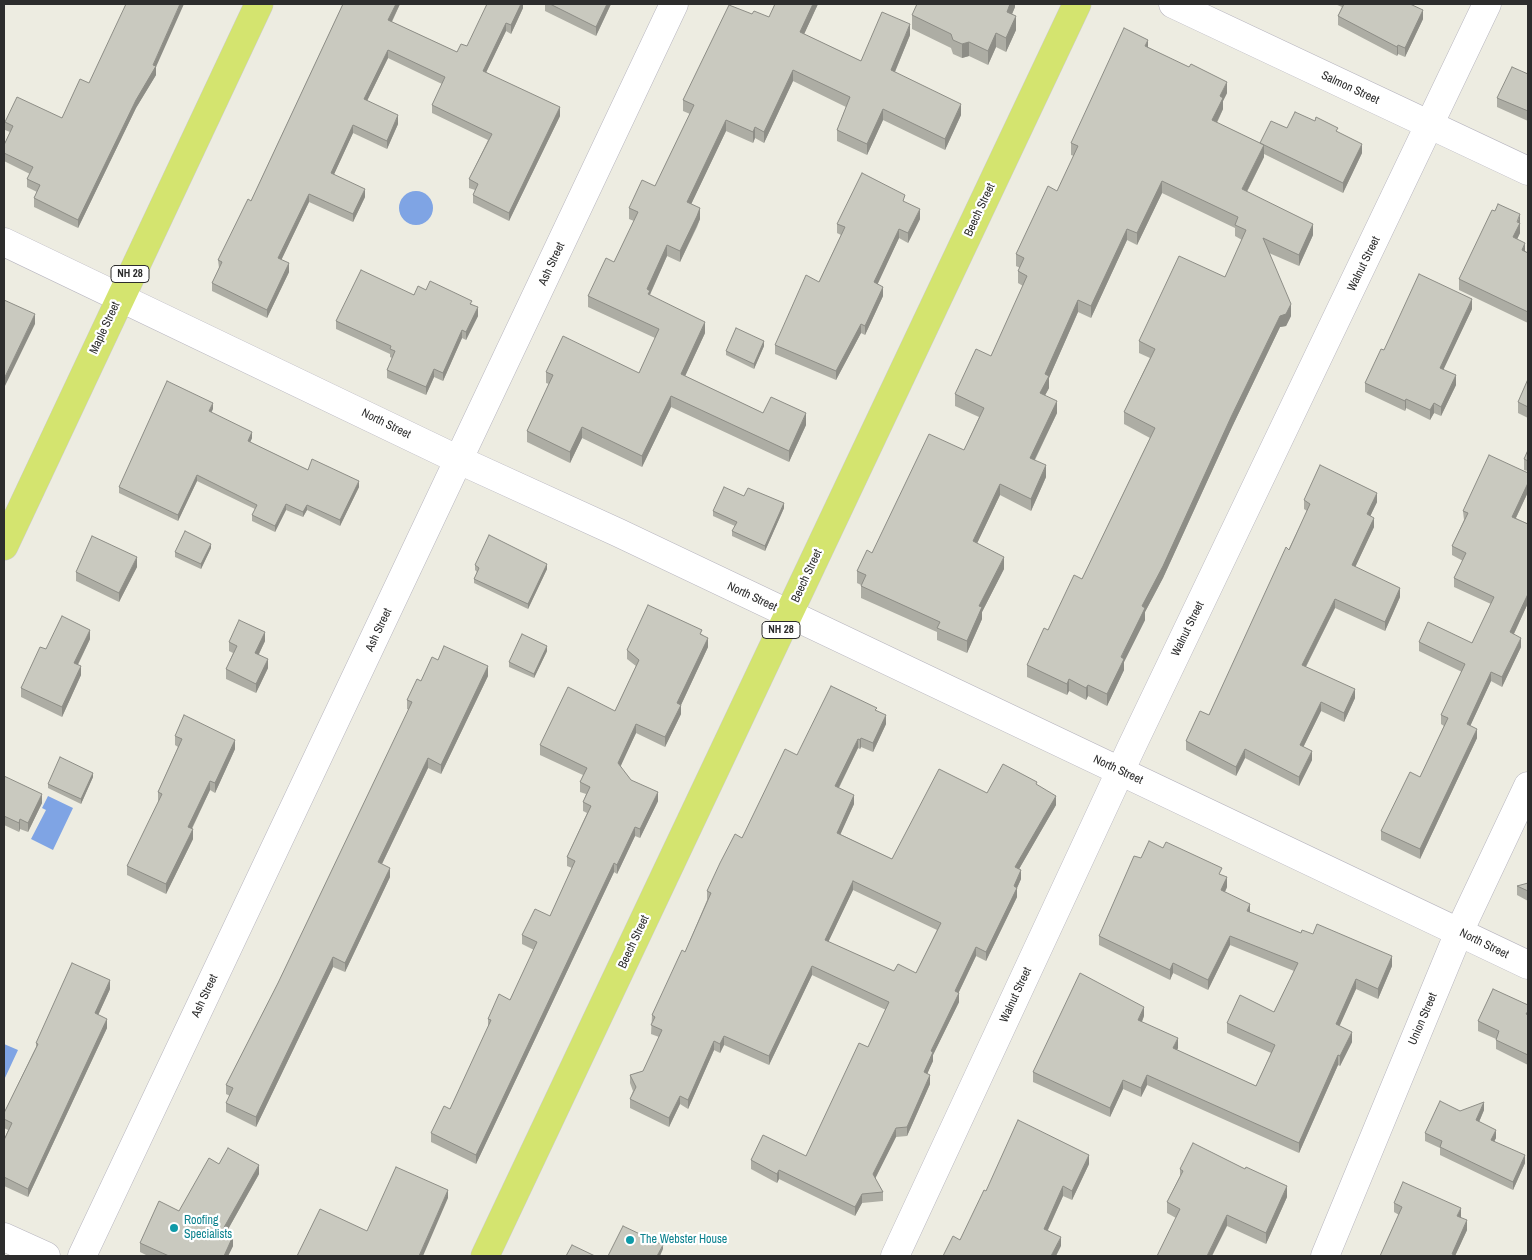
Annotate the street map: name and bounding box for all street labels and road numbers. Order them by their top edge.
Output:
street label: Salmon Street [1319,68,1381,108]
street label: Beech Street [961,181,999,239]
street label: Walnut Street [1345,234,1383,294]
street label: Ash Street [536,240,568,288]
road number: NH 28 [111,266,149,282]
street label: Maple Street [87,300,123,356]
street label: North Street [359,406,413,442]
street label: Beech Street [788,547,826,605]
street label: North Street [725,579,779,615]
street label: Walnut Street [1169,599,1207,659]
street label: Ash Street [363,606,395,654]
road number: NH 28 [762,622,800,638]
street label: North Street [1091,752,1145,788]
street label: Beech Street [615,913,653,971]
street label: North Street [1457,926,1511,962]
street label: Walnut Street [997,965,1035,1025]
street label: Ash Street [189,972,221,1020]
street label: Union Street [1406,991,1440,1047]

